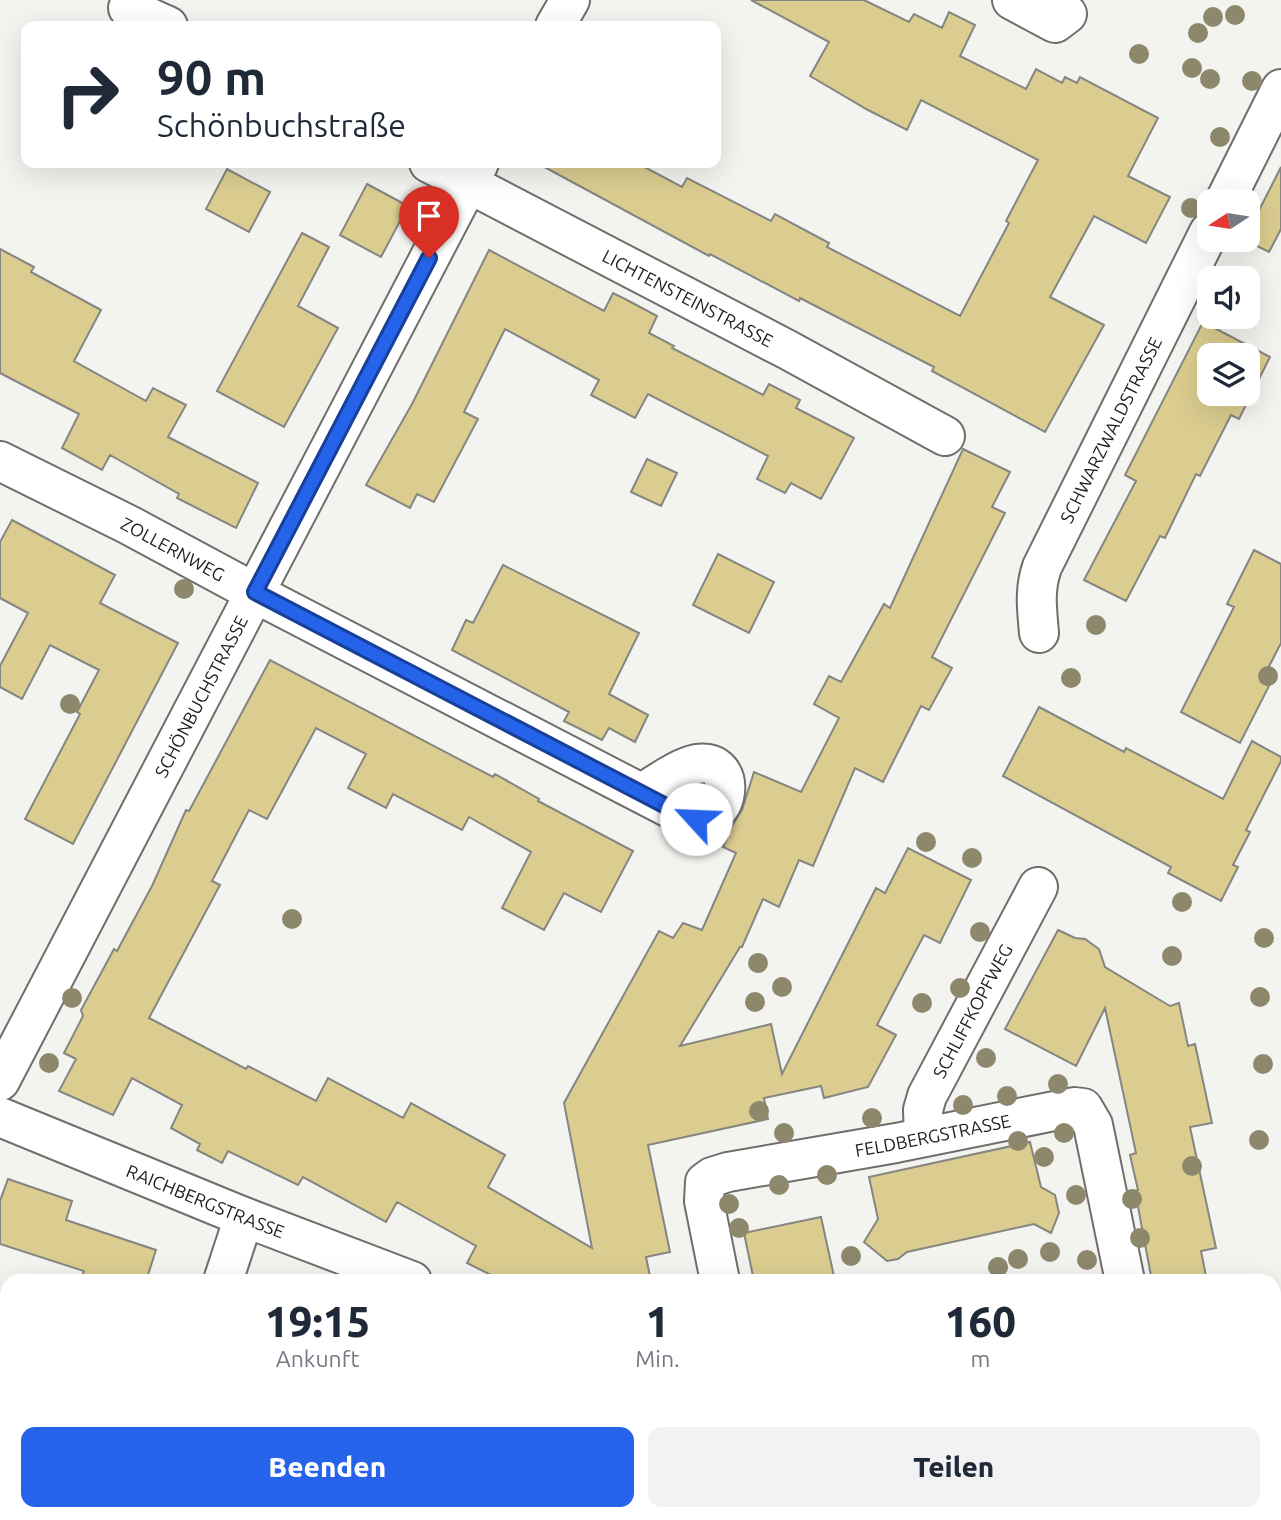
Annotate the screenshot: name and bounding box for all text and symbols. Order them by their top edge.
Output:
icon: right [42,49,133,140]
text: 90 m [157,49,266,104]
text: Schönbuchstraße [157,107,406,143]
pin [399,186,459,258]
north arrow [1197,189,1260,252]
map controls [1197,189,1260,406]
icon: arrive [410,197,448,235]
street label: LICHTENSTEINSTRASSE [599,245,777,351]
button: sound [1197,266,1260,329]
street label: SCHWARZWALDSTRASSE [1056,334,1165,526]
button: layers [1197,343,1260,406]
street label: ZOLLERNWEG [118,513,228,585]
street label: SCHÖNBUCHSTRASSE [150,612,251,780]
position arrow [659,782,733,856]
street label: SCHLIFFKOPFWEG [928,940,1016,1081]
street label: FELDBERGSTRASSE [853,1110,1012,1160]
street label: RAICHBERGSTRASSE [124,1160,287,1241]
text: 19:15 [265,1298,370,1345]
text: 1 [646,1298,669,1345]
text: 160 [945,1298,1016,1345]
text: Ankunft [276,1346,360,1371]
text: Min. [635,1346,680,1371]
text: m [970,1346,990,1371]
button: Beenden [21,1427,634,1507]
button: Teilen [648,1427,1260,1507]

